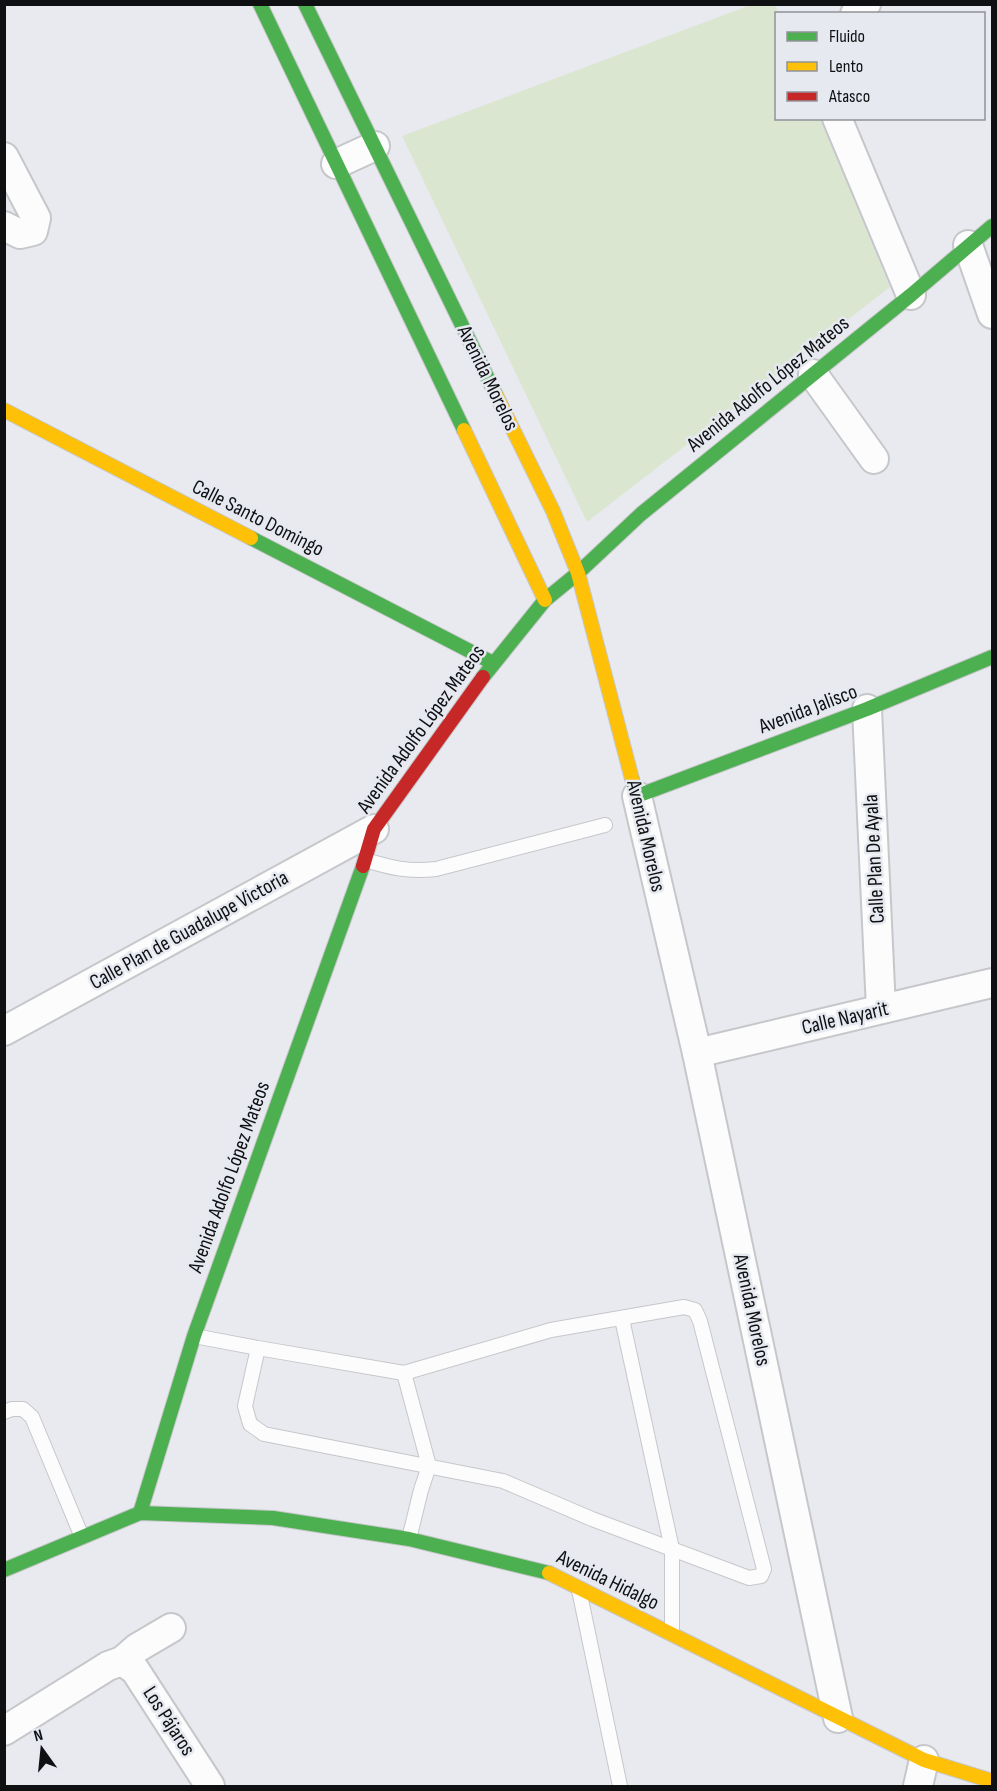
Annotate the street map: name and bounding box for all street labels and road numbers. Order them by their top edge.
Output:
street label: Avenida Adolfo López Mateos [681,311,854,458]
street label: Avenida Morelos [451,321,524,435]
street label: Calle Santo Domingo [188,474,328,562]
street label: Avenida Adolfo López Mateos [351,640,490,819]
street label: Avenida Jalisco [754,679,861,740]
street label: Avenida Morelos [621,777,671,894]
street label: Calle Plan De Ayala [858,794,890,924]
street label: Calle Plan de Guadalupe Victoria [85,865,293,995]
street label: Calle Nayarit [799,996,891,1040]
street label: Avenida Adolfo López Mateos [182,1078,275,1277]
street label: Avenida Morelos [728,1251,776,1368]
street label: Avenida Hidalgo [552,1544,663,1615]
street label: Los Pájaros [137,1682,201,1760]

